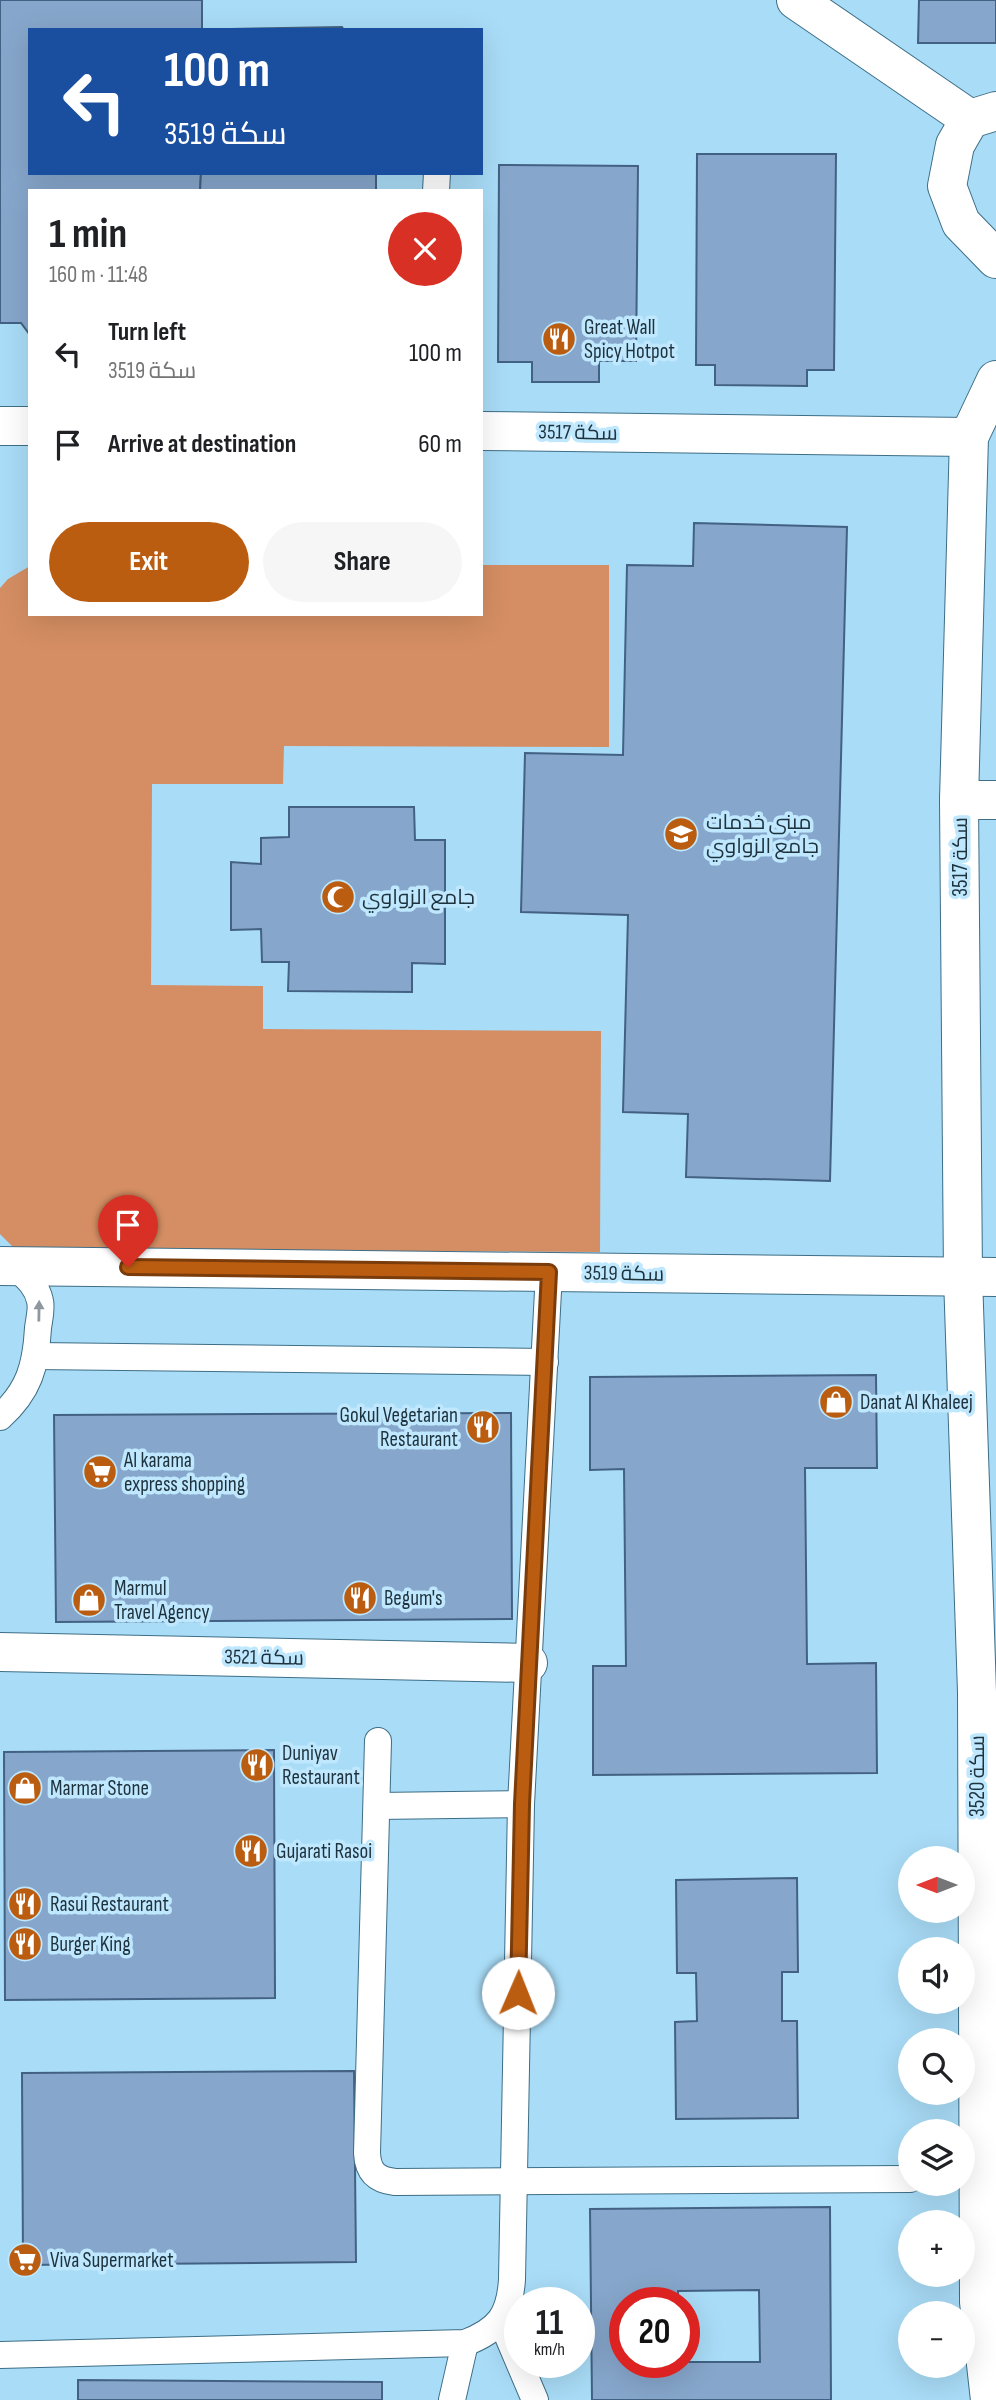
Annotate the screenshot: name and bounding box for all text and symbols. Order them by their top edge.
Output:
text: 100 m [164,42,270,101]
icon: left [49,56,140,147]
text: سكة 3519 [164,115,287,154]
text: 1 min [49,209,127,260]
button: close [388,212,462,286]
text: 160 m · 11:48 [49,261,148,289]
place label: Great Wall Spicy Hotpot [584,315,675,364]
text: Turn left [108,317,186,348]
restaurant icon: Great Wall Spicy Hotpot [540,320,578,358]
icon: left [49,335,87,373]
text: 100 m [409,338,462,369]
text: سكة 3519 [108,357,196,385]
street label: سكة 3517 [538,419,618,446]
icon: arrive [49,426,87,464]
text: Arrive at destination [108,429,296,460]
text: 60 m [418,429,462,460]
button: Exit [49,522,249,602]
button: Share [263,522,462,602]
place label: مبنى خدمات جامع الزواوي [706,810,819,862]
school or university icon: مبنى خدمات جامع الزواوي [662,815,700,853]
street label: سكة 3517 [948,817,973,897]
mosque icon: جامع الزواوي [319,878,357,916]
place label: جامع الزواوي [362,885,475,913]
pin [98,1195,158,1267]
icon: arrive [109,1206,147,1244]
street label: سكة 3519 [584,1260,664,1287]
one-way arrow [33,1300,45,1322]
shop icon: Danat Al Khaleej [817,1383,855,1421]
place label: Danat Al Khaleej [860,1390,973,1415]
place label: Gokul Vegetarian Restaurant [339,1403,458,1452]
restaurant icon: Gokul Vegetarian Restaurant [464,1408,502,1446]
place label: Al karama express shopping [123,1448,245,1497]
supermarket icon: Al karama express shopping [81,1453,119,1491]
place label: Marmul Travel Agency [114,1576,210,1625]
restaurant icon: Begum's [341,1579,379,1617]
shop icon: Marmul Travel Agency [70,1581,108,1619]
place label: Begum's [384,1586,443,1611]
street label: سكة 3521 [224,1644,304,1671]
street label: سكة 3520 [965,1735,990,1817]
place label: Duniyav Restaurant [282,1741,360,1790]
restaurant icon: Duniyav Restaurant [238,1746,276,1784]
shop icon: Marmar Stone [6,1769,44,1807]
place label: Marmar Stone [50,1776,149,1801]
restaurant icon: Gujarati Rasoi [232,1832,270,1870]
place label: Gujarati Rasoi [276,1839,372,1864]
north arrow [898,1846,975,1923]
map controls [898,1846,975,2378]
restaurant icon: Rasui Restaurant [6,1885,44,1923]
place label: Rasui Restaurant [50,1892,169,1917]
restaurant icon: Burger King [6,1925,44,1963]
place label: Burger King [50,1932,131,1957]
button: sound [898,1937,975,2014]
position arrow [481,1956,555,2030]
button: search [898,2028,975,2105]
button: layers [898,2119,975,2196]
button: + [898,2210,975,2287]
supermarket icon: Viva Supermarket [6,2241,44,2279]
place label: Viva Supermarket [50,2248,174,2273]
speed limit sign: 20 [609,2287,700,2378]
button: − [898,2301,975,2378]
text: 11 [536,2302,563,2345]
text: km/h [534,2339,565,2360]

